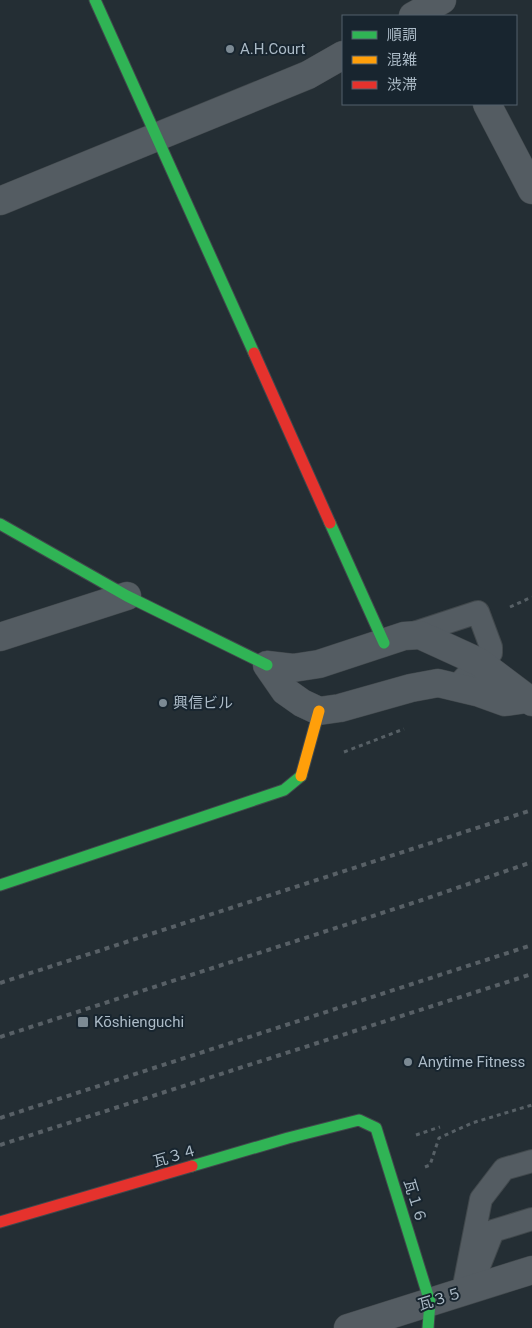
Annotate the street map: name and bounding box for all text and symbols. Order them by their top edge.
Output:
legend [342,15,517,105]
text: 順調 [387,26,417,44]
place label: A.H.Court [240,40,305,58]
marker: A.H.Court [224,43,236,55]
text: 混雑 [387,51,417,69]
text: 渋滞 [387,76,417,94]
place label: 興信ビル [173,694,233,712]
marker: 興信ビル [157,697,169,709]
place label: Kōshienguchi [94,1013,184,1031]
marker: Kōshienguchi [76,1015,90,1029]
place label: Anytime Fitness [418,1053,525,1071]
marker: Anytime Fitness [402,1056,414,1068]
street label: 瓦３４ [151,1141,199,1171]
street label: 瓦１６ [400,1177,430,1225]
street label: 瓦３５ [416,1284,464,1314]

